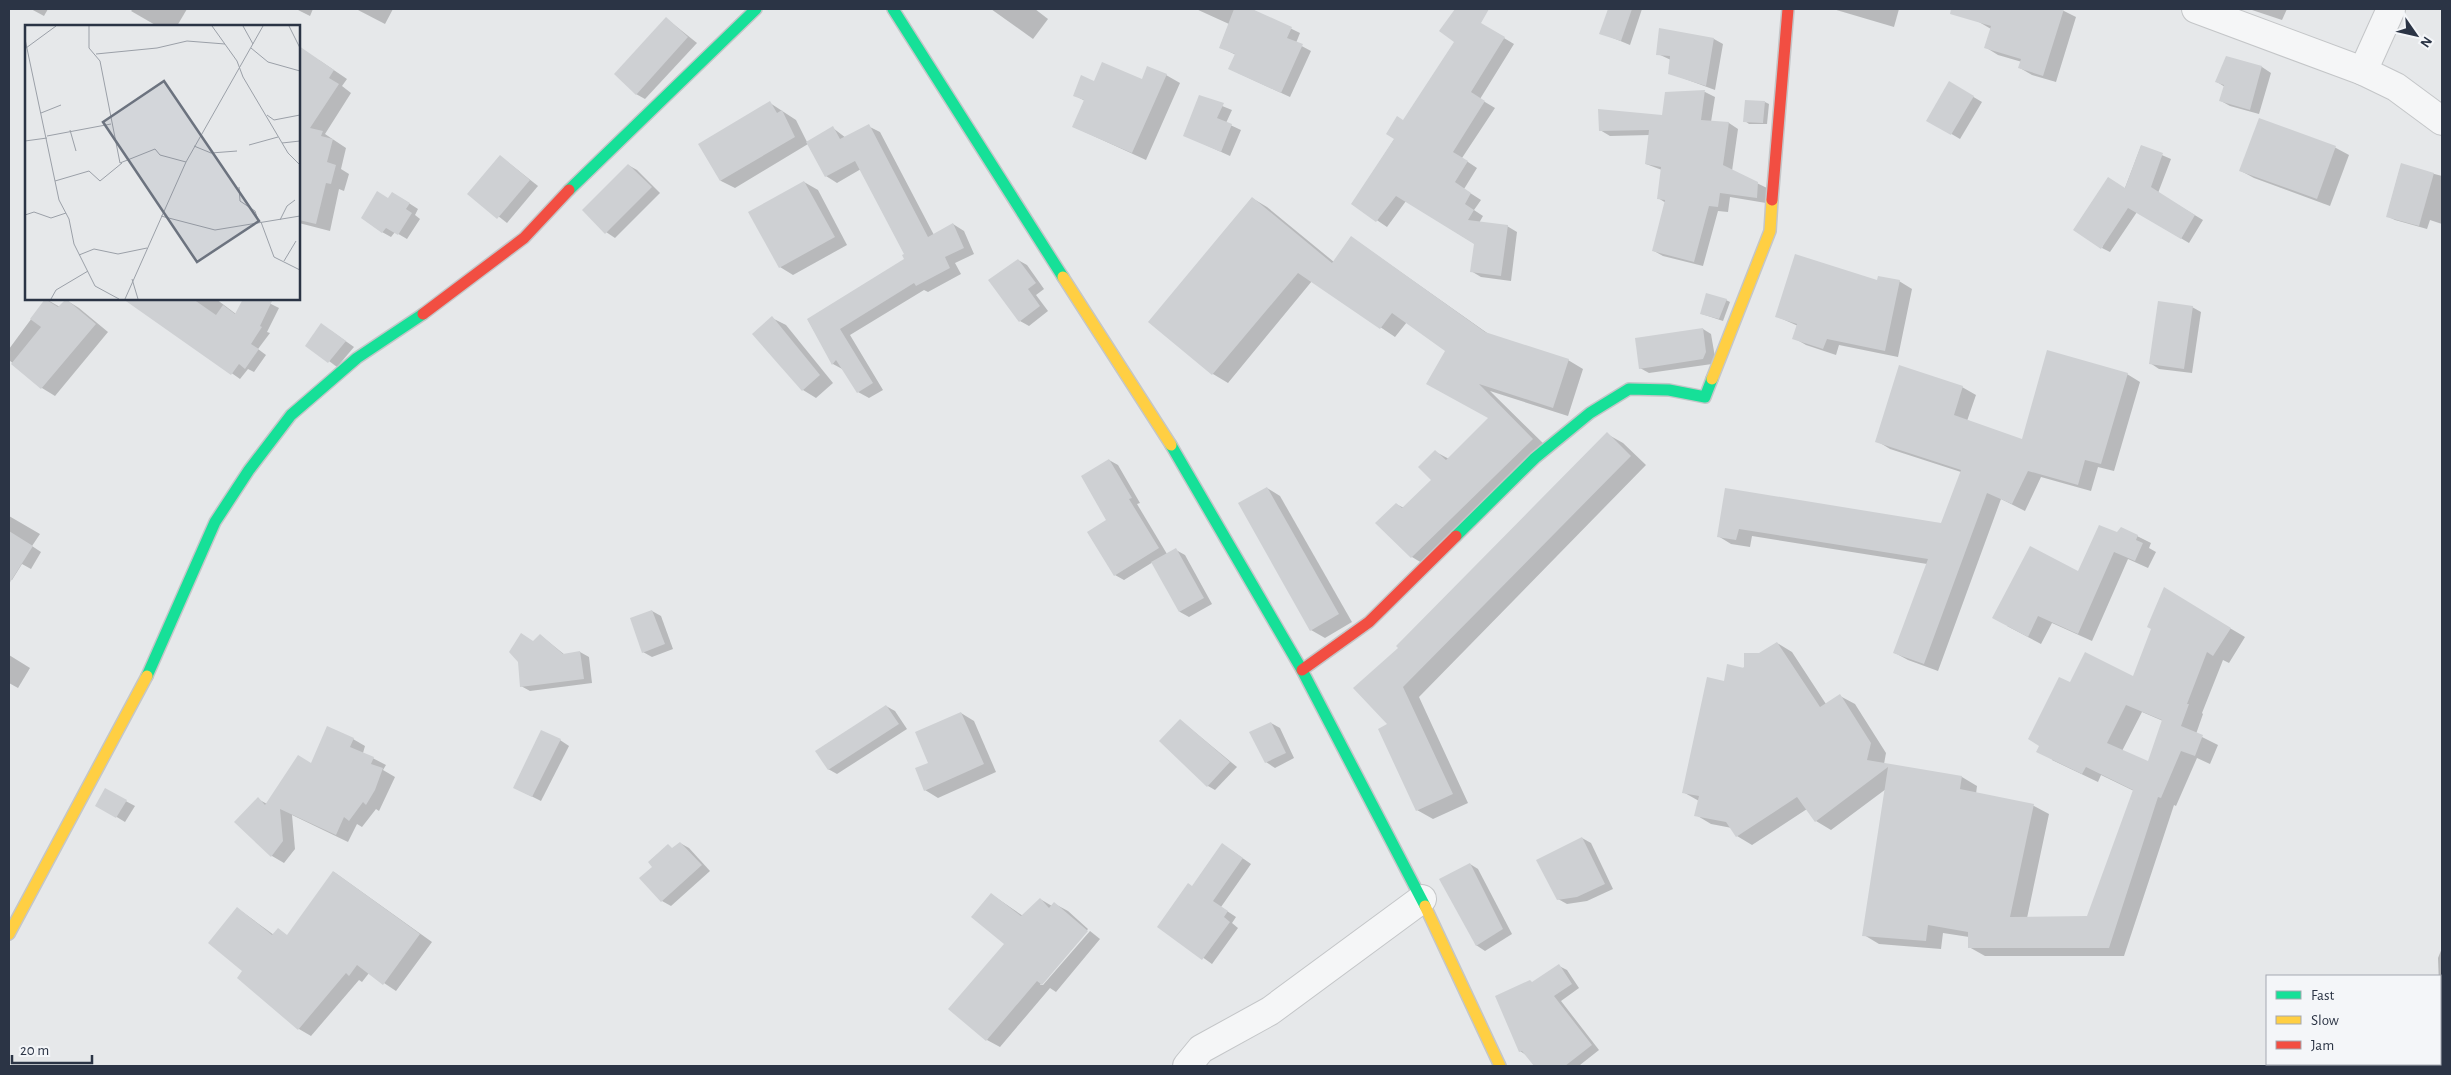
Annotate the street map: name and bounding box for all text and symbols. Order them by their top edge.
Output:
north arrow [2391,10,2441,60]
inset map [25,25,300,300]
text: N [2417,34,2434,50]
legend [2266,975,2441,1065]
text: Fast [2311,988,2335,1003]
text: Slow [2311,1013,2339,1028]
scale bar [12,1032,92,1064]
text: Jam [2311,1038,2334,1053]
text: 20 m [20,1043,49,1058]

